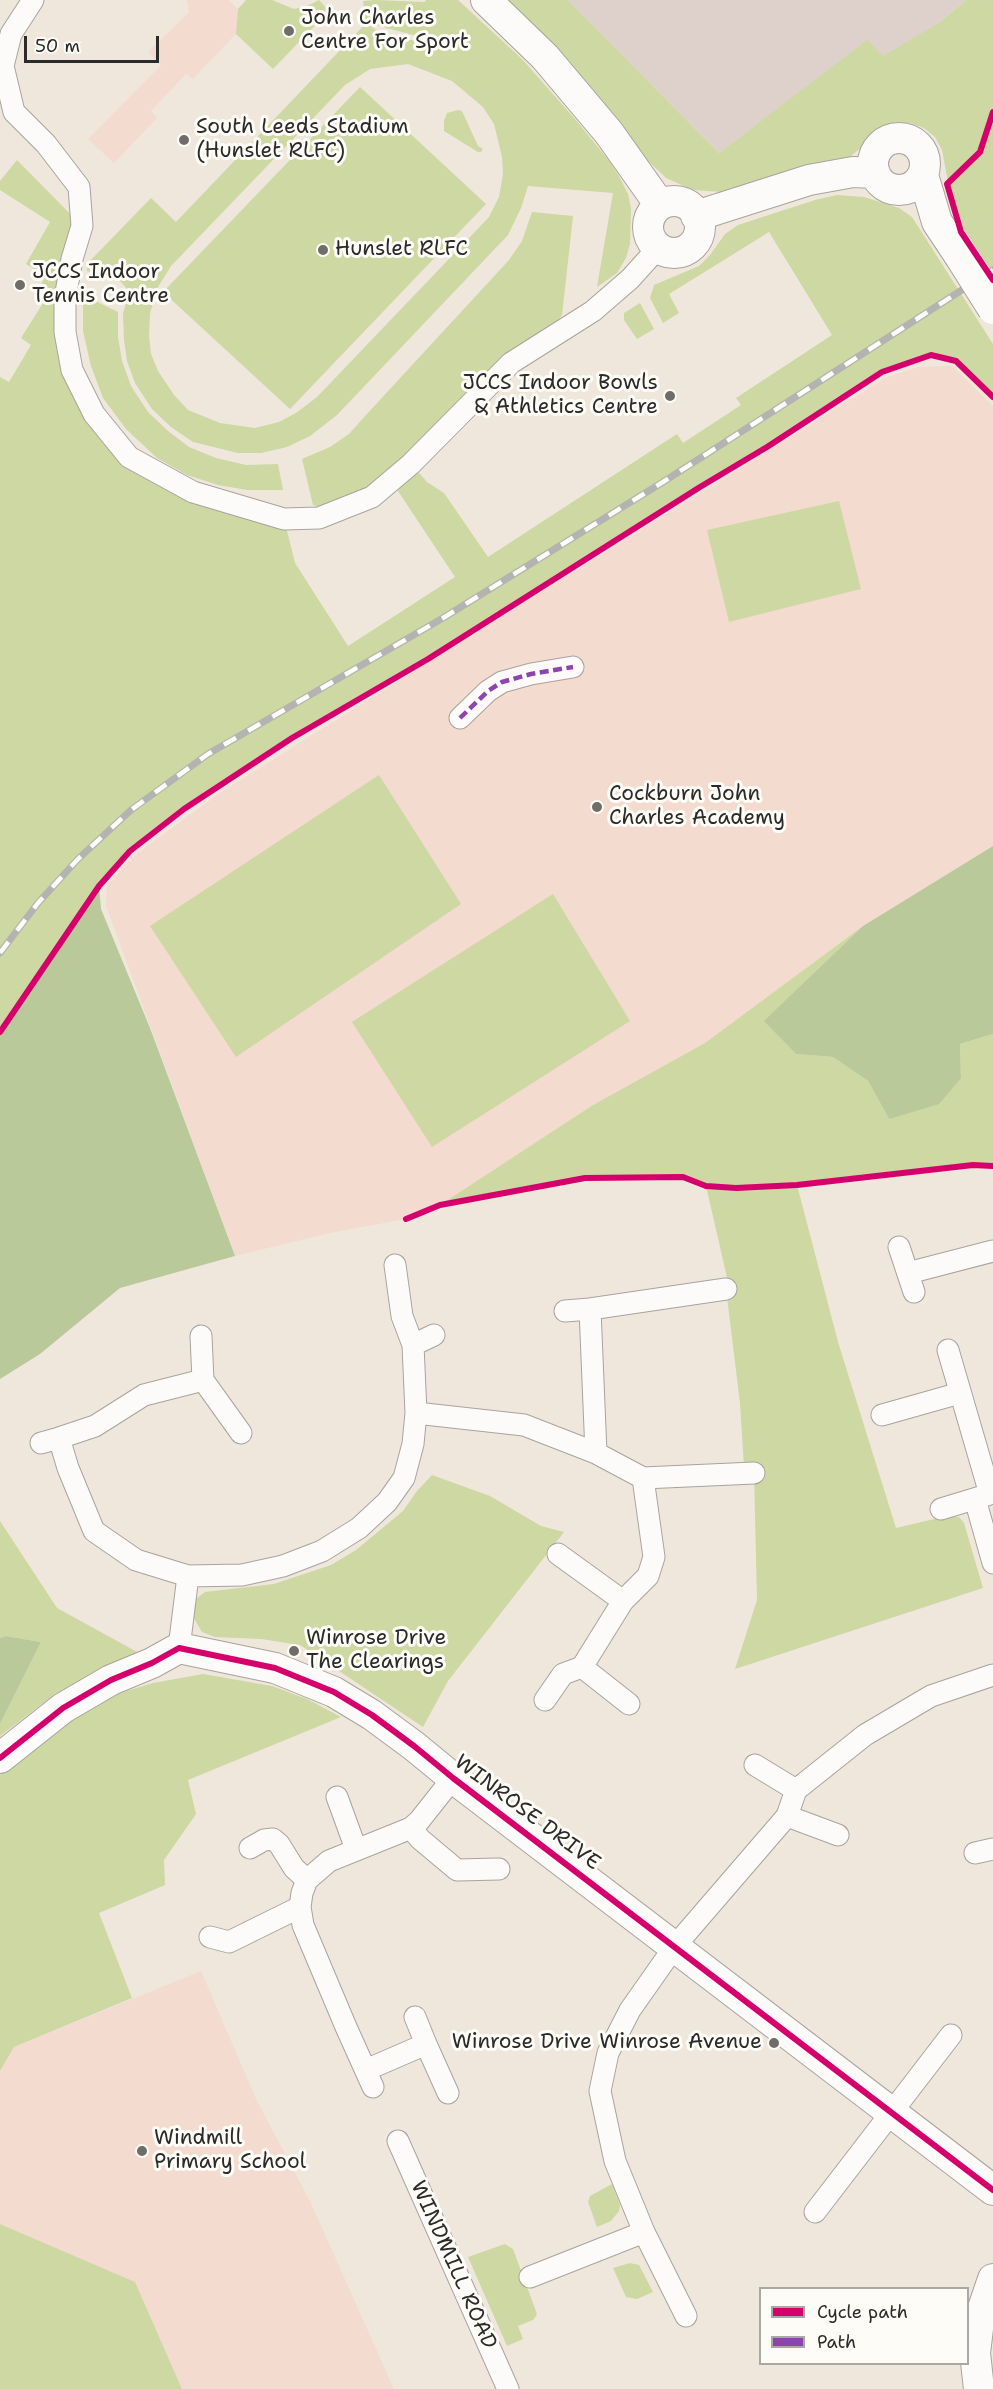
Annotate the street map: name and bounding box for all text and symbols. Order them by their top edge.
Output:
place label: John Charles Centre For Sport [301,6,469,56]
scale bar [27,24,162,62]
marker: John Charles Centre For Sport [282,24,296,38]
text: 50 m [35,34,80,58]
place label: South Leeds Stadium (Hunslet RLFC) [196,115,409,165]
marker: South Leeds Stadium (Hunslet RLFC) [177,133,191,147]
place label: Hunslet RLFC [335,237,468,263]
marker: Hunslet RLFC [316,243,330,257]
place label: JCCS Indoor Tennis Centre [32,260,169,310]
marker: JCCS Indoor Tennis Centre [13,278,27,292]
place label: JCCS Indoor Bowls & Athletics Centre [463,371,658,421]
marker: JCCS Indoor Bowls & Athletics Centre [663,389,677,403]
place label: Cockburn John Charles Academy [609,782,785,832]
marker: Cockburn John Charles Academy [590,800,604,814]
place label: Winrose Drive The Clearings [306,1626,446,1676]
marker: Winrose Drive The Clearings [287,1644,301,1658]
street label: WINROSE DRIVE [449,1750,605,1876]
place label: Winrose Drive Winrose Avenue [452,2030,762,2056]
marker: Winrose Drive Winrose Avenue [767,2036,781,2050]
place label: Windmill Primary School [154,2126,306,2176]
marker: Windmill Primary School [135,2144,149,2158]
street label: WINDMILL ROAD [405,2177,501,2353]
legend [759,2287,969,2365]
text: Cycle path [817,2300,908,2324]
text: Path [817,2330,856,2354]

